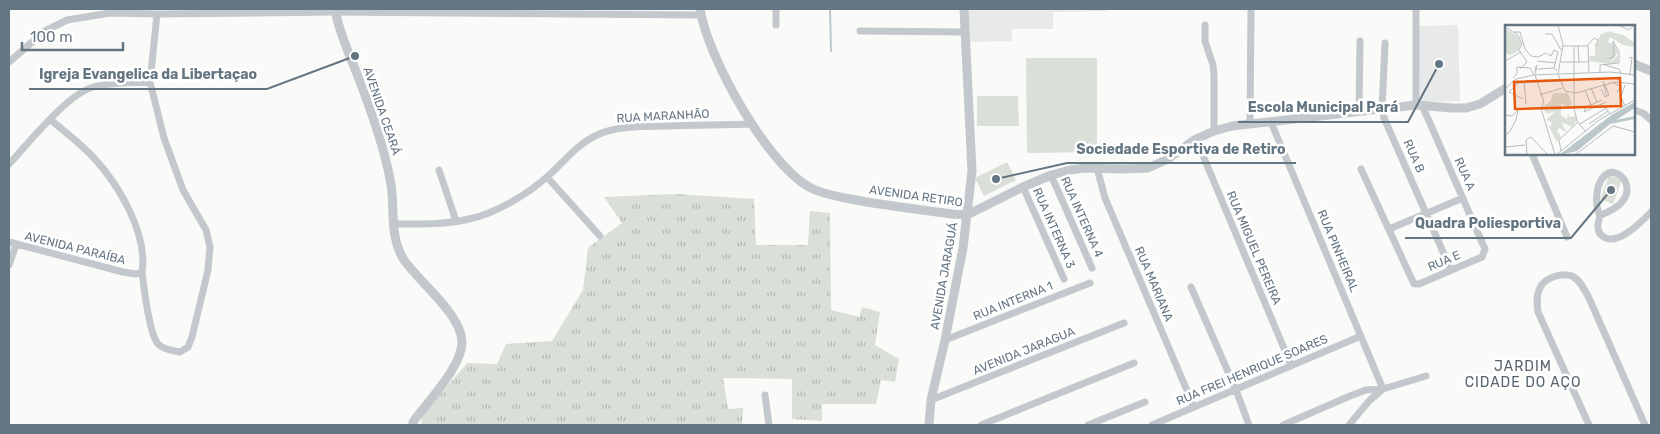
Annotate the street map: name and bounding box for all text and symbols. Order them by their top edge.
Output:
scale bar [22,20,124,52]
inset map [1505,25,1635,155]
text: 100 m [30,28,72,46]
callout: Igreja Evangelica da Libertaçao [29,60,267,89]
street label: AVENIDA CEARÁ [360,65,404,157]
text: Igreja Evangelica da Libertaçao [39,66,257,83]
callout: Escola Municipal Pará [1238,93,1408,122]
text: Escola Municipal Pará [1248,99,1398,116]
street label: RUA MARANHÃO [616,107,710,125]
callout: Sociedade Esportiva de Retiro [1067,134,1296,163]
street label: RUA B [1401,137,1427,175]
text: Sociedade Esportiva de Retiro [1076,141,1286,158]
street label: RUA A [1452,155,1478,193]
street label: RUA INTERNA 4 [1058,174,1106,260]
street label: AVENIDA RETIRO [868,183,964,209]
street label: RUA INTERNA 3 [1030,186,1078,270]
street label: RUA MIGUEL PEREIRA [1224,189,1284,307]
street label: RUA PINHEIRAL [1314,208,1362,294]
callout: Quadra Poliesportiva [1405,209,1571,238]
text: Quadra Poliesportiva [1415,215,1561,232]
street label: AVENIDA JARAGUÁ [928,221,960,331]
street label: AVENIDA PARAÍBA [23,229,127,267]
street label: RUA MARIANA [1132,244,1176,324]
street label: RUA E [1426,248,1462,274]
street label: RUA INTERNA 1 [971,279,1055,323]
street label: AVENIDA JARAGUA [971,324,1077,378]
street label: RUA FREI HENRIQUE SOARES [1174,332,1330,408]
district label: JARDIM CIDADE DO AÇO [1465,358,1581,391]

